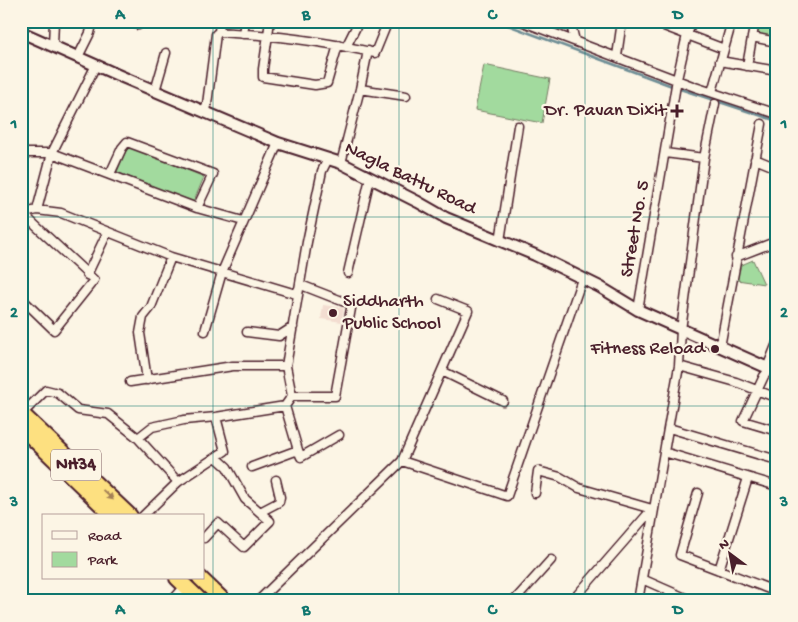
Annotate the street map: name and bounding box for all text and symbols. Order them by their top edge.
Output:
text: A [114,7,126,26]
text: B [301,7,311,26]
text: C [487,7,498,26]
text: D [671,7,684,26]
place label: Dr. Pavan Dixit [543,100,668,123]
marker: Dr. Pavan Dixit [670,104,684,118]
text: 1 [10,116,17,135]
text: 1 [780,116,787,135]
street label: Nagla Battu Road [340,137,481,222]
street label: Street No. 5 [616,179,656,279]
place label: Siddharth Public School [342,291,441,336]
text: 2 [10,305,18,324]
text: 2 [780,305,788,324]
marker: Siddharth Public School [327,307,339,319]
place label: Fitness Reload [590,338,707,361]
marker: Fitness Reload [709,343,721,355]
road number: NH34 [51,450,101,480]
one-way arrow [101,489,113,501]
text: 3 [9,494,18,513]
text: 3 [779,494,788,513]
legend [42,514,205,580]
text: Road [88,528,122,546]
north arrow [706,530,756,580]
text: N [716,535,733,555]
text: Park [87,552,118,570]
text: A [114,602,126,621]
text: B [301,602,311,621]
text: C [487,602,498,621]
text: D [671,602,684,621]

